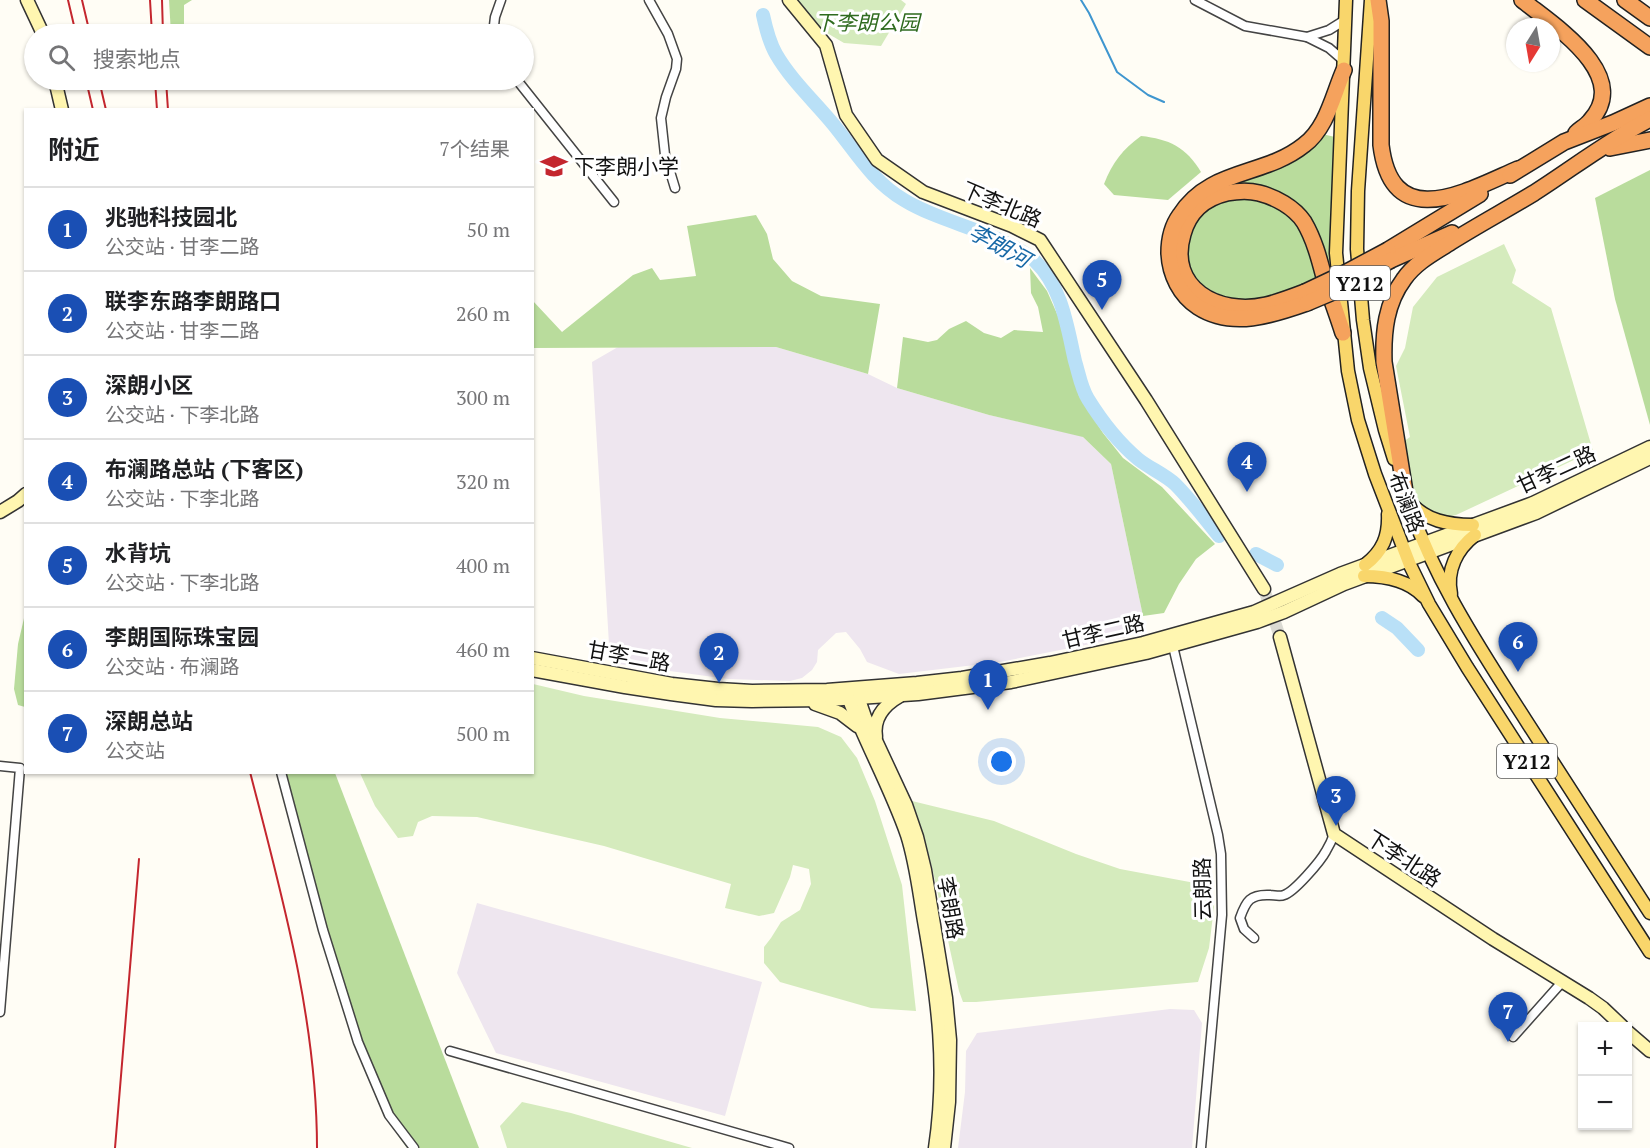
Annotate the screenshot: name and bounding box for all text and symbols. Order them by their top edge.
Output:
park label: 下李朗公园 [815,8,922,36]
north arrow [1506,18,1560,72]
search box [24,24,534,90]
icon: search [45,41,78,74]
text: 搜索地点 [93,44,181,73]
text: 附近 [48,132,100,166]
text: 7个结果 [439,135,510,162]
school or university icon: 下李朗小学 [539,151,569,181]
place label: 下李朗小学 [574,152,679,180]
street label: 下李北路 [958,175,1046,233]
text: 兆驰科技园北 [105,202,237,231]
text: 1 [62,216,73,243]
text: 50 m [467,216,510,243]
water label: 李朗河 [964,216,1039,276]
text: 公交站 · 甘李二路 [105,233,260,260]
pin: 5 [1082,260,1122,310]
road number: Y212 [1330,266,1390,300]
text: 联李东路李朗路口 [105,286,281,315]
text: 2 [62,300,73,327]
text: 260 m [456,300,510,327]
text: 公交站 · 甘李二路 [105,317,260,344]
text: 深朗小区 [105,370,193,399]
text: 3 [62,384,73,411]
text: 300 m [456,384,510,411]
text: 公交站 · 下李北路 [105,401,260,428]
street label: 甘李二路 [1512,439,1600,499]
pin: 4 [1228,442,1266,492]
text: 布澜路总站 (下客区) [105,454,303,483]
text: 4 [62,468,73,495]
text: 320 m [456,468,510,495]
street label: 布澜路 [1383,468,1431,536]
text: 公交站 · 下李北路 [105,485,260,512]
text: 水背坑 [105,538,171,567]
text: 5 [62,552,73,579]
text: 400 m [456,552,510,579]
text: 公交站 · 下李北路 [105,569,260,596]
street label: 甘李二路 [1059,608,1147,654]
text: 李朗国际珠宝园 [105,622,259,651]
pin: 6 [1498,622,1538,672]
pin: 2 [700,634,738,683]
street label: 甘李二路 [585,635,673,677]
text: 6 [62,636,73,663]
text: 460 m [456,636,510,663]
text: 公交站 · 布澜路 [105,653,240,680]
pin: 1 [968,660,1008,710]
text: 深朗总站 [105,706,193,735]
text: 7 [62,720,73,747]
text: 500 m [456,720,510,747]
text: 公交站 [105,737,165,764]
road number: Y212 [1497,744,1557,778]
your location [987,747,1016,776]
pin: 3 [1316,776,1356,826]
street label: 下李北路 [1361,823,1447,893]
street label: 云朗路 [1187,857,1217,921]
street label: 李朗路 [932,875,970,941]
pin: 7 [1488,992,1528,1042]
map controls [1578,1022,1632,1130]
button: + [1578,1022,1632,1076]
button: − [1578,1076,1632,1130]

